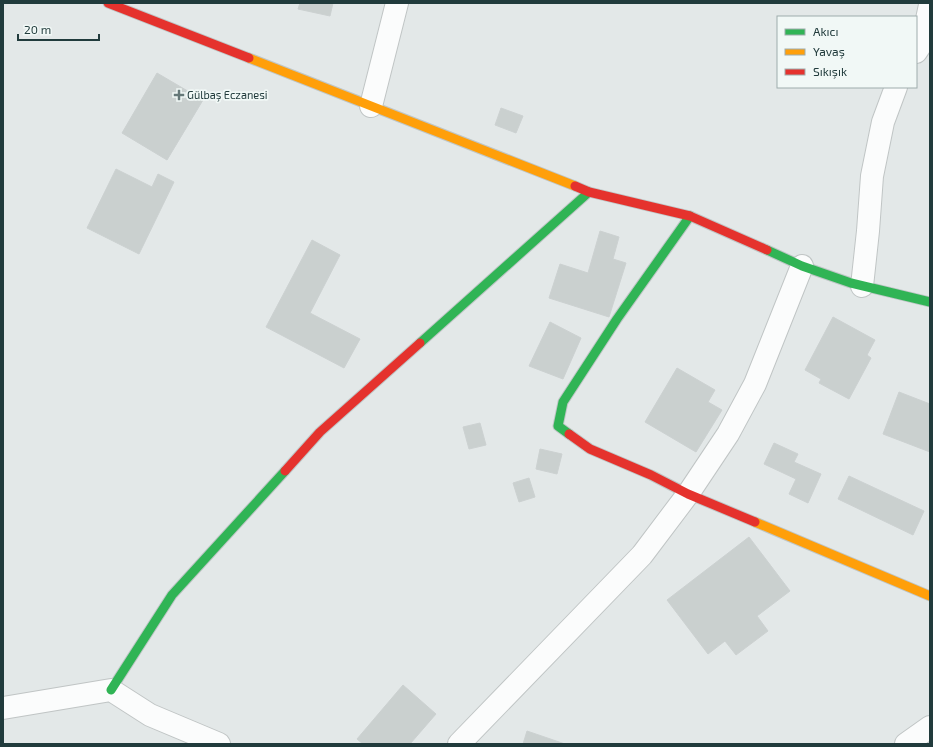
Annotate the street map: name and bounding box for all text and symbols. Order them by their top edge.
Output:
scale bar [18,16,99,42]
legend [777,16,917,88]
text: 20 m [24,22,51,36]
text: Akıcı [813,24,838,38]
text: Yavaş [813,44,845,59]
text: Sıkışık [813,64,847,79]
place label: Gülbaş Eczanesi [187,88,268,102]
marker: Gülbaş Eczanesi [174,90,184,100]

